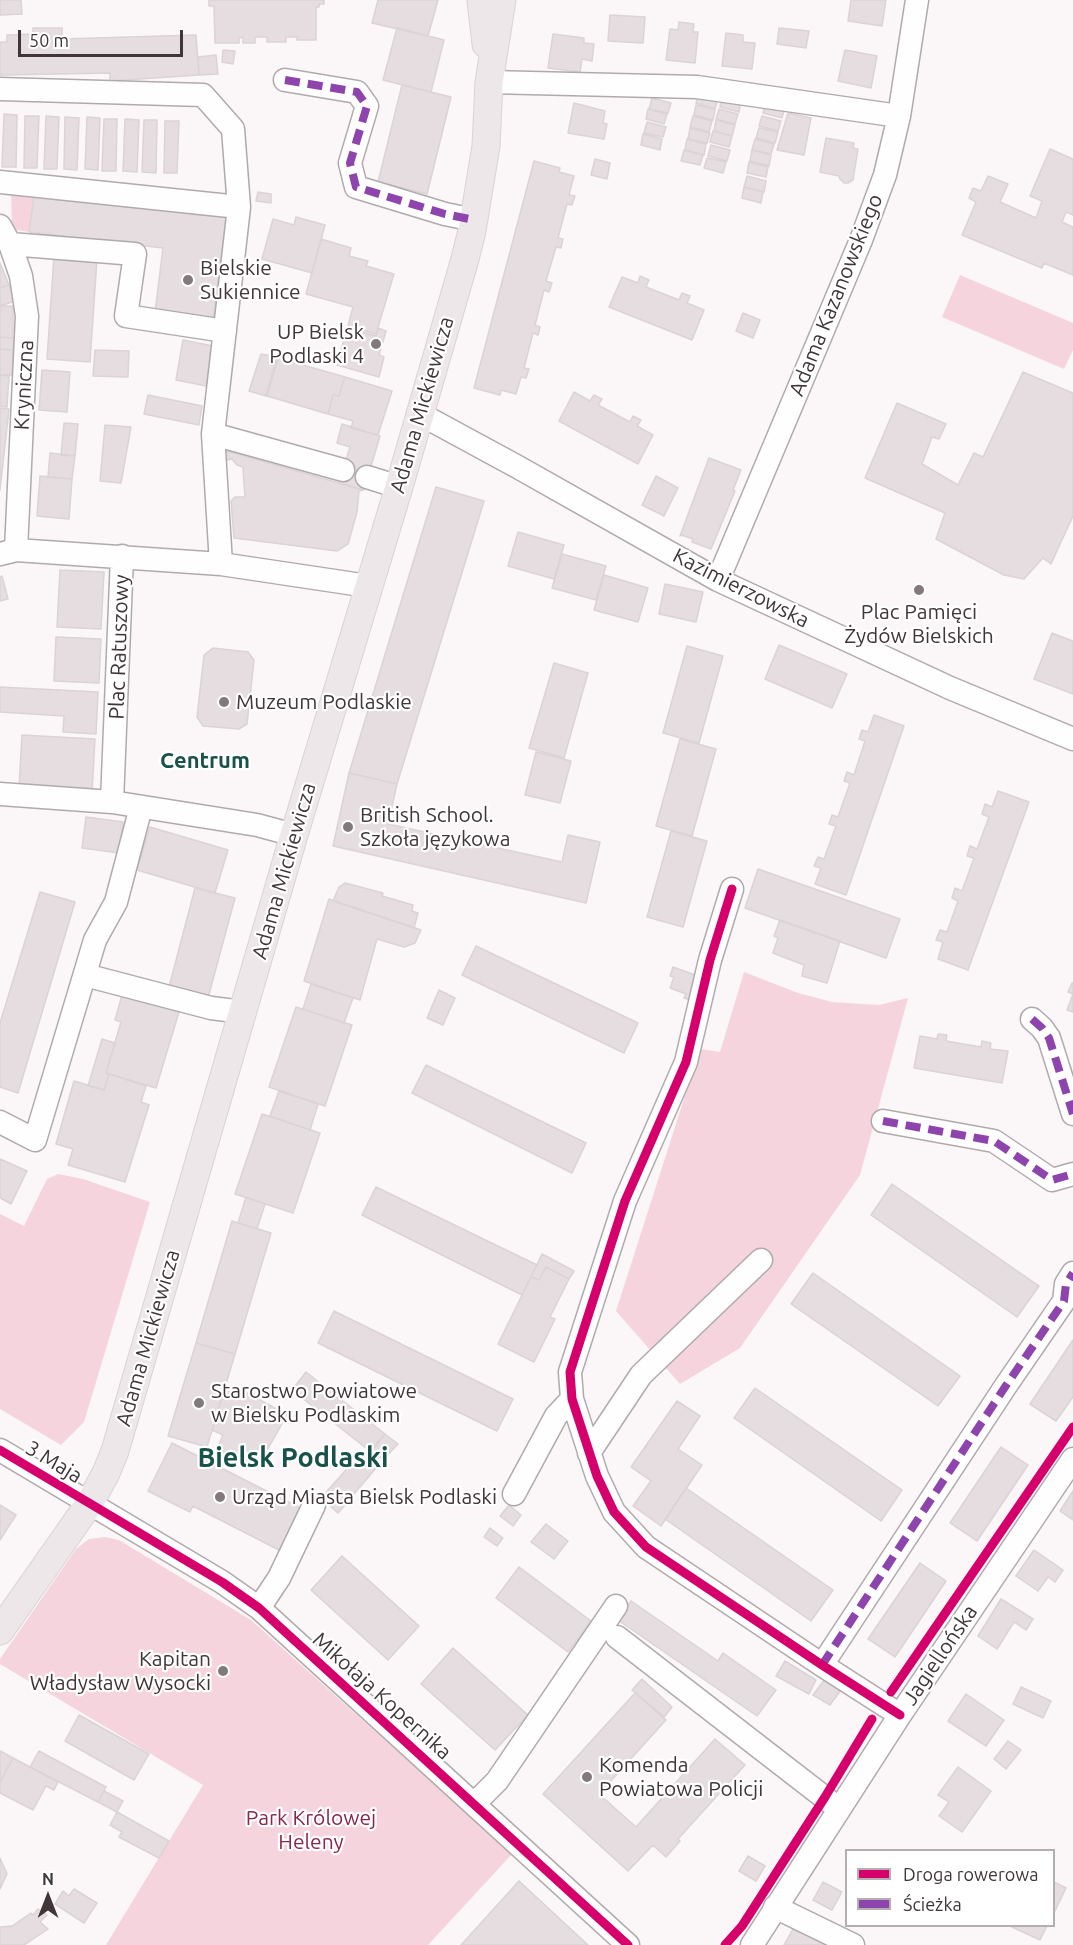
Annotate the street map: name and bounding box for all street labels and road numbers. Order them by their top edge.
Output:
street label: Adama Kazanowskiego [784,190,888,400]
street label: Adama Mickiewicza [385,314,459,496]
street label: Kryniczna [9,339,39,431]
street label: Kazimierzowska [669,543,813,633]
street label: Plac Ratuszowy [104,574,134,720]
street label: Adama Mickiewicza [247,780,321,962]
street label: Adama Mickiewicza [111,1247,185,1429]
street label: 3 Maja [21,1435,87,1489]
street label: Jagiellońska [897,1600,983,1710]
street label: Mikołaja Kopernika [307,1627,457,1765]

